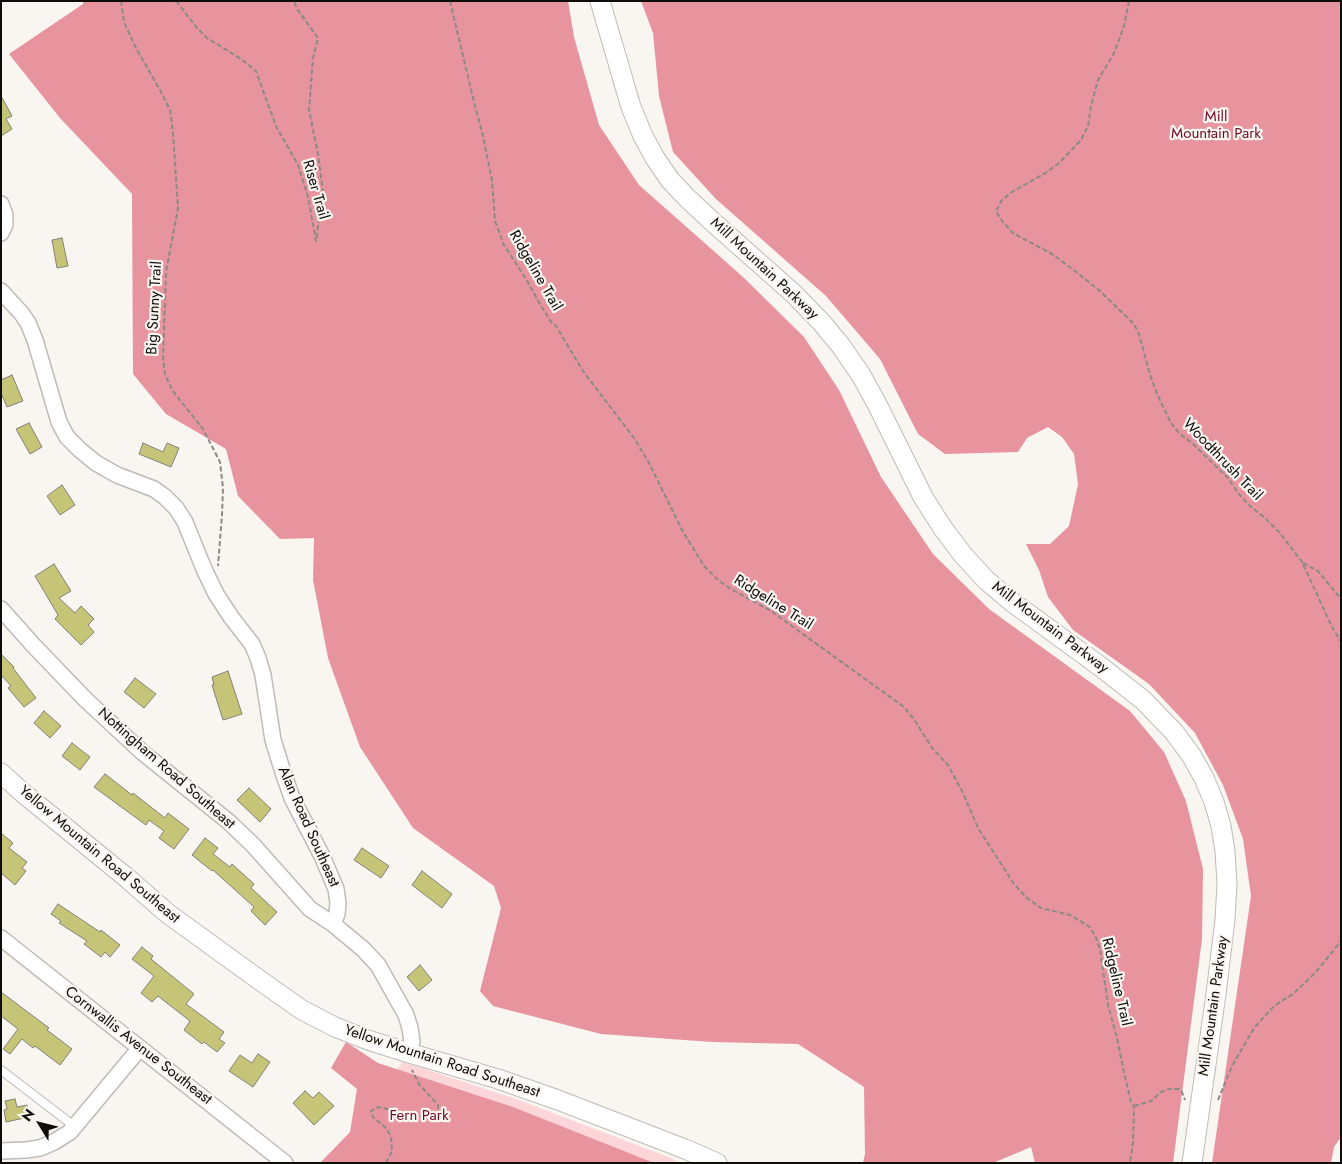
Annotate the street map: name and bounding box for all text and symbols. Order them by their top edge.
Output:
park label: Mill Mountain Park [1171,108,1261,143]
street label: Riser Trail [298,158,332,222]
street label: Mill Mountain Parkway [706,214,822,324]
street label: Ridgeline Trail [505,228,565,314]
street label: Big Sunny Trail [144,261,166,355]
street label: Woodthrush Trail [1178,415,1266,505]
street label: Ridgeline Trail [730,572,816,634]
street label: Mill Mountain Parkway [988,578,1112,678]
street label: Nottingham Road Southeast [94,705,238,833]
street label: Alan Road Southeast [273,764,343,890]
street label: Yellow Mountain Road Southeast [15,782,183,928]
street label: Mill Mountain Parkway [1195,935,1233,1077]
street label: Ridgeline Trail [1097,936,1135,1028]
street label: Cornwallis Avenue Southeast [61,983,215,1109]
street label: Yellow Mountain Road Southeast [342,1022,542,1102]
north arrow [15,1099,65,1149]
text: N [17,1105,39,1126]
park label: Fern Park [389,1107,449,1125]

